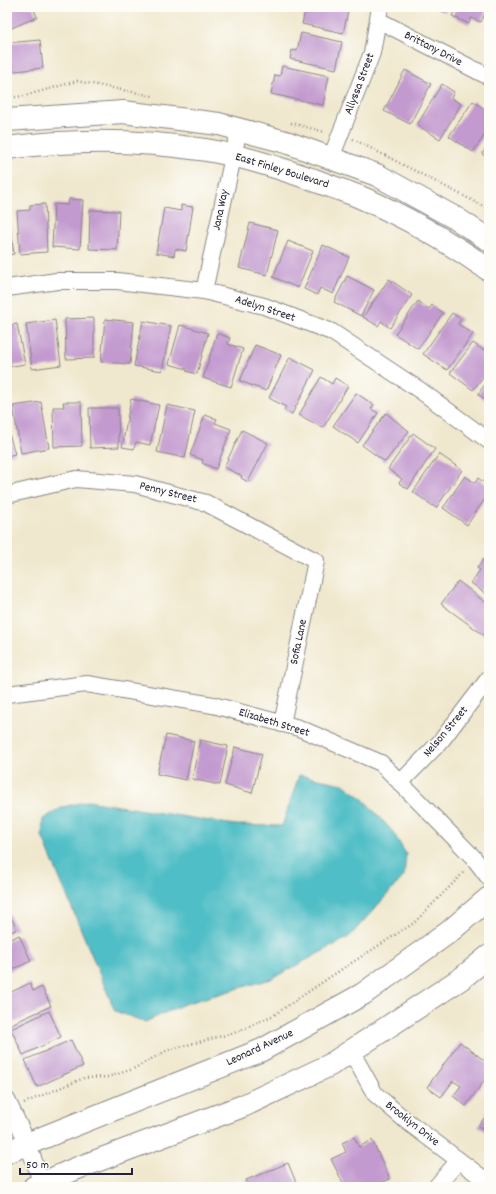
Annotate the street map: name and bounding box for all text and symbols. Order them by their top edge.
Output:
street label: Brittany Drive [401,27,465,71]
street label: Allyssa Street [340,50,380,117]
street label: East Finley Boulevard [233,149,331,193]
street label: Jana Way [208,187,234,232]
street label: Adelyn Street [233,291,298,327]
street label: Penny Street [138,478,199,508]
street label: Sofia Lane [286,618,312,666]
street label: Nelson Street [420,702,473,761]
street label: Elizabeth Street [237,704,312,742]
street label: Leonard Avenue [224,1025,296,1071]
street label: Brooklyn Drive [381,1097,443,1151]
scale bar [20,1150,132,1176]
text: 50 m [26,1157,49,1174]

